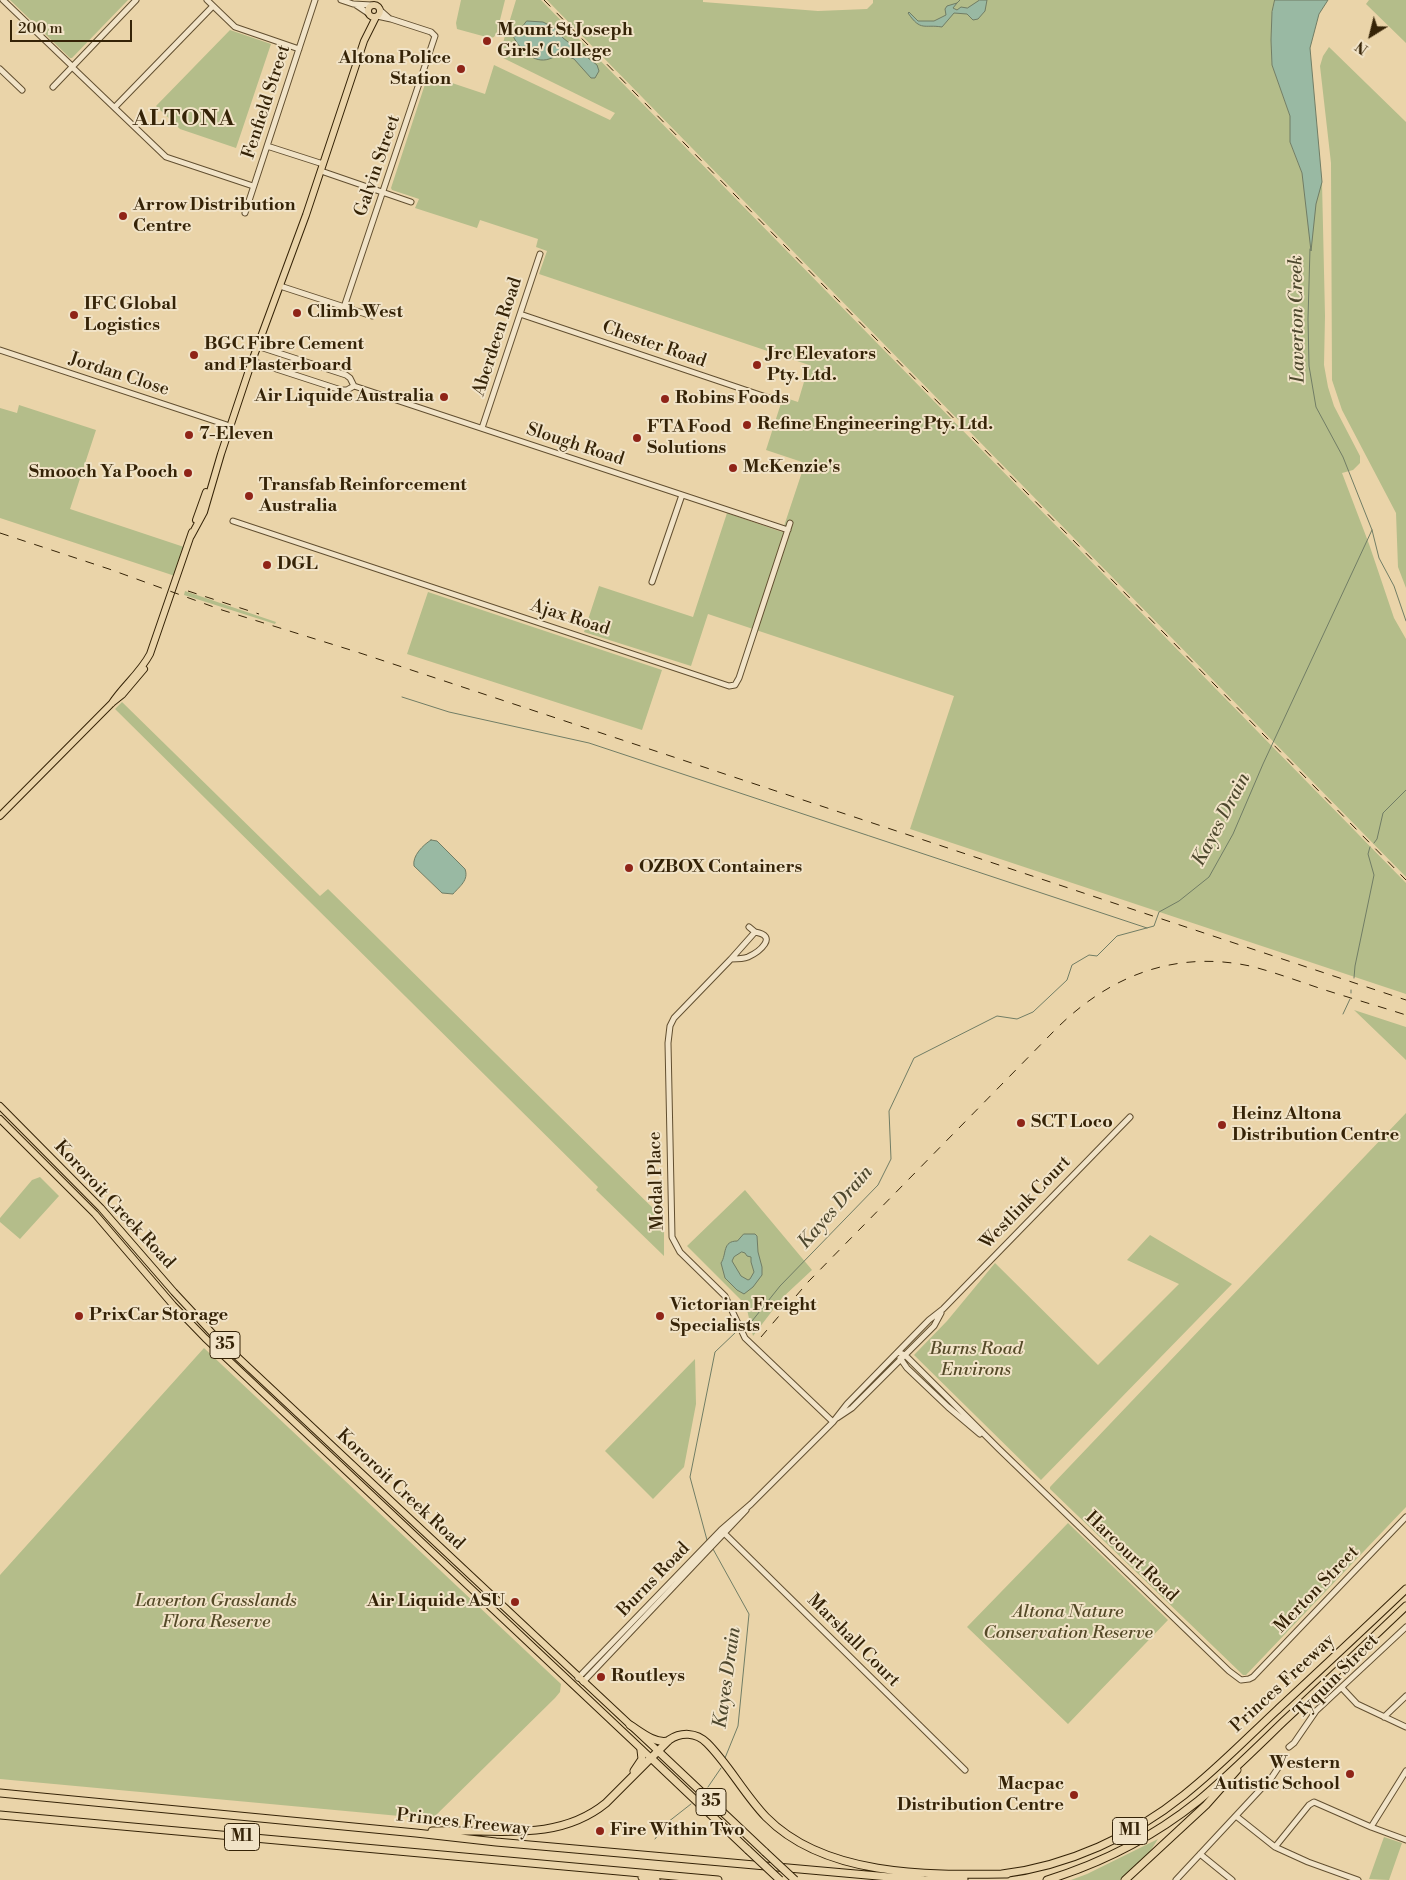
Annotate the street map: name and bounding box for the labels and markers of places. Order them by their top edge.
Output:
place label: Mount St Joseph Girls' College [497,20,633,62]
marker: Mount St Joseph Girls' College [481,35,493,47]
place label: Altona Police Station [339,48,451,90]
marker: Altona Police Station [455,63,467,75]
place label: Arrow Distribution Centre [133,195,296,238]
marker: Arrow Distribution Centre [117,210,129,222]
place label: IFC Global Logistics [84,294,177,336]
place label: Climb West [307,302,403,324]
marker: Climb West [291,307,303,319]
marker: IFC Global Logistics [68,309,80,321]
place label: BGC Fibre Cement and Plasterboard [204,334,364,376]
place label: Jrc Elevators Pty. Ltd. [767,344,876,386]
marker: BGC Fibre Cement and Plasterboard [188,349,200,361]
marker: Jrc Elevators Pty. Ltd. [751,359,763,371]
place label: Air Liquide Australia [255,386,434,408]
place label: Robins Foods [675,388,789,410]
marker: Air Liquide Australia [438,391,450,403]
marker: Robins Foods [659,393,671,405]
place label: Refine Engineering Pty. Ltd. [757,414,993,436]
place label: FTA Food Solutions [647,417,732,459]
marker: Refine Engineering Pty. Ltd. [741,419,753,431]
place label: 7-Eleven [199,424,273,446]
marker: 7-Eleven [183,429,195,441]
marker: FTA Food Solutions [631,432,643,444]
place label: McKenzie's [743,457,840,479]
place label: Smooch Ya Pooch [29,462,178,484]
marker: McKenzie's [727,462,739,474]
marker: Smooch Ya Pooch [182,467,194,479]
place label: Transfab Reinforcement Australia [259,475,467,518]
marker: Transfab Reinforcement Australia [243,490,255,502]
place label: DGL [277,554,318,576]
marker: DGL [261,559,273,571]
place label: OZBOX Containers [639,857,802,879]
marker: OZBOX Containers [623,862,635,874]
place label: Heinz Altona Distribution Centre [1232,1104,1399,1146]
place label: SCT Loco [1031,1112,1113,1134]
marker: SCT Loco [1015,1117,1027,1129]
marker: Heinz Altona Distribution Centre [1216,1119,1228,1131]
place label: Victorian Freight Specialists [670,1295,816,1338]
place label: PrixCar Storage [89,1305,228,1327]
marker: PrixCar Storage [73,1310,85,1322]
marker: Victorian Freight Specialists [654,1310,666,1322]
place label: Air Liquide ASU [367,1591,505,1613]
marker: Air Liquide ASU [509,1596,521,1608]
place label: Routleys [611,1666,685,1688]
marker: Routleys [595,1671,607,1683]
place label: Western Autistic School [1214,1753,1340,1796]
marker: Western Autistic School [1344,1768,1356,1780]
place label: Macpac Distribution Centre [897,1774,1064,1816]
marker: Macpac Distribution Centre [1068,1789,1080,1801]
place label: Fire Within Two [610,1820,745,1842]
marker: Fire Within Two [594,1825,606,1837]

